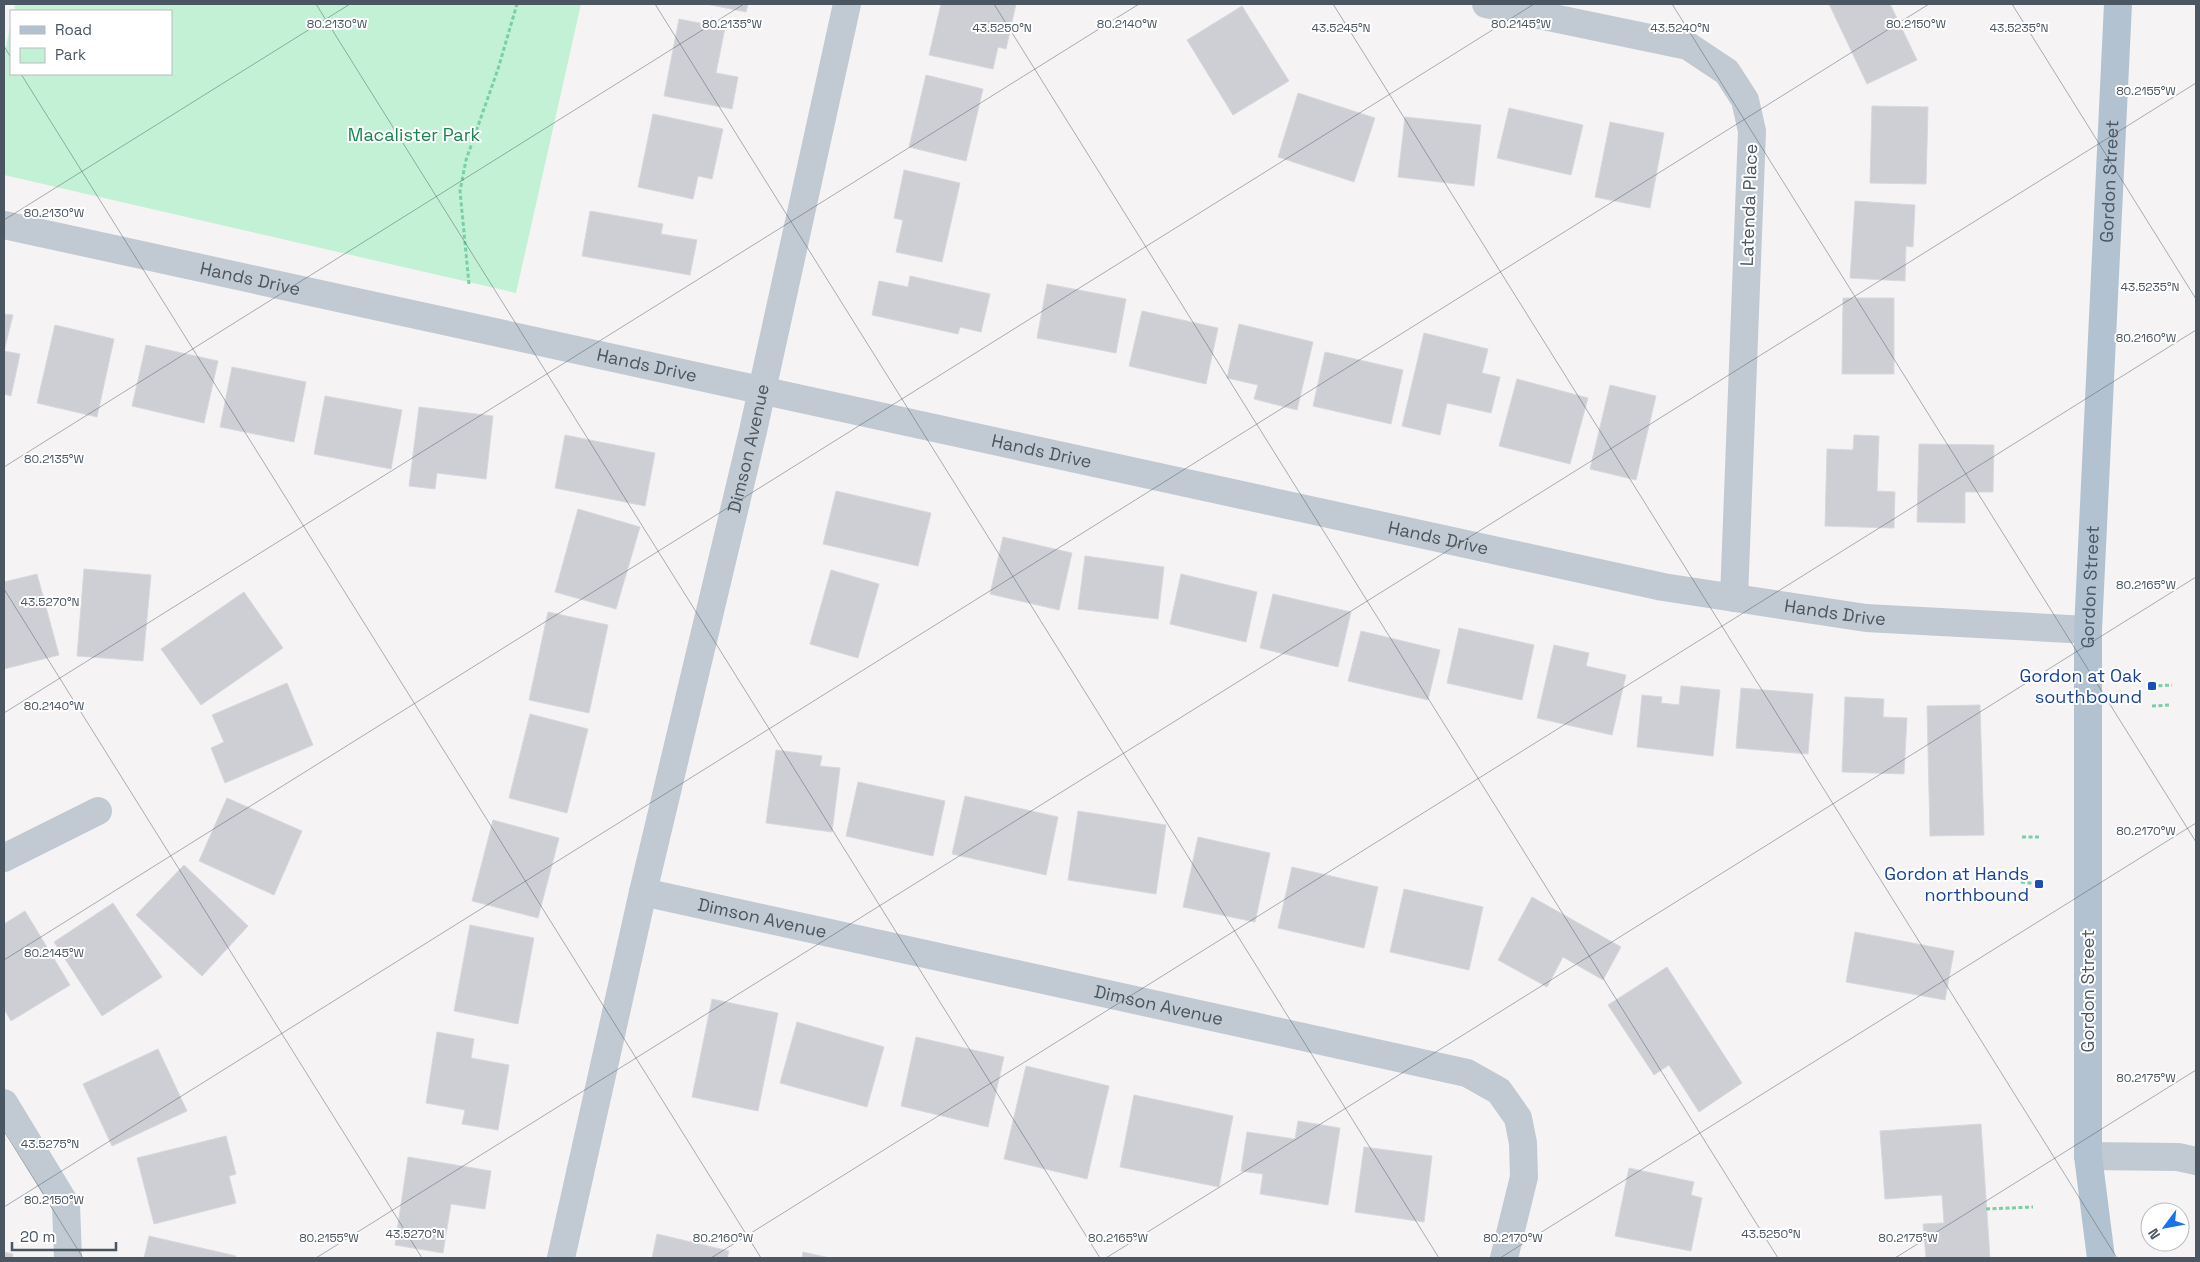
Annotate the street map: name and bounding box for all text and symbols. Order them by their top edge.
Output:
legend [10,10,172,75]
text: 80.2130°W [307,16,368,32]
text: 80.2135°W [702,16,762,32]
text: 80.2140°W [1097,16,1158,32]
text: 80.2145°W [1491,16,1552,32]
text: 80.2150°W [1886,16,1947,32]
text: Road [55,20,92,39]
text: 43.5250°N [972,20,1032,36]
text: 43.5245°N [1312,20,1371,36]
text: 43.5240°N [1650,20,1710,36]
text: 43.5235°N [1989,20,2049,36]
text: Park [55,45,86,64]
text: 80.2155°W [2116,83,2176,99]
street label: Gordon Street [2095,119,2123,243]
park label: Macalister Park [348,123,480,146]
street label: Latenda Place [1735,143,1762,267]
text: 80.2130°W [24,205,85,221]
street label: Hands Drive [198,256,303,300]
text: 43.5235°N [2120,279,2180,295]
text: 80.2160°W [2116,330,2177,346]
street label: Hands Drive [595,343,699,387]
street label: Dimson Avenue [722,382,774,515]
street label: Hands Drive [989,429,1094,473]
text: 80.2135°W [24,451,84,467]
street label: Hands Drive [1386,515,1491,560]
street label: Gordon Street [2076,525,2104,648]
text: 80.2165°W [2116,577,2176,593]
text: 43.5270°N [21,594,79,610]
street label: Hands Drive [1783,594,1886,630]
place label: Gordon at Oak southbound [2019,664,2142,708]
marker: Gordon at Oak southbound [2146,680,2158,692]
text: 80.2140°W [24,698,85,714]
text: 80.2170°W [2116,823,2176,839]
place label: Gordon at Hands northbound [1884,862,2029,906]
marker: Gordon at Hands northbound [2033,878,2045,890]
street label: Dimson Avenue [696,892,829,943]
street label: Gordon Street [2076,930,2099,1052]
text: 80.2145°W [24,945,85,961]
street label: Dimson Avenue [1092,979,1226,1030]
text: 80.2175°W [2116,1070,2176,1086]
text: 43.5275°N [21,1136,79,1152]
text: 80.2150°W [24,1192,85,1208]
north arrow [2140,1202,2190,1252]
scale bar [12,1220,116,1252]
text: N [2144,1225,2164,1243]
text: 43.5270°N [386,1226,444,1242]
text: 43.5250°N [1741,1226,1801,1242]
text: 20 m [20,1227,55,1246]
text: 80.2155°W [299,1230,359,1246]
text: 80.2160°W [693,1230,754,1246]
text: 80.2165°W [1088,1230,1148,1246]
text: 80.2170°W [1483,1230,1543,1246]
text: 80.2175°W [1878,1230,1938,1246]

